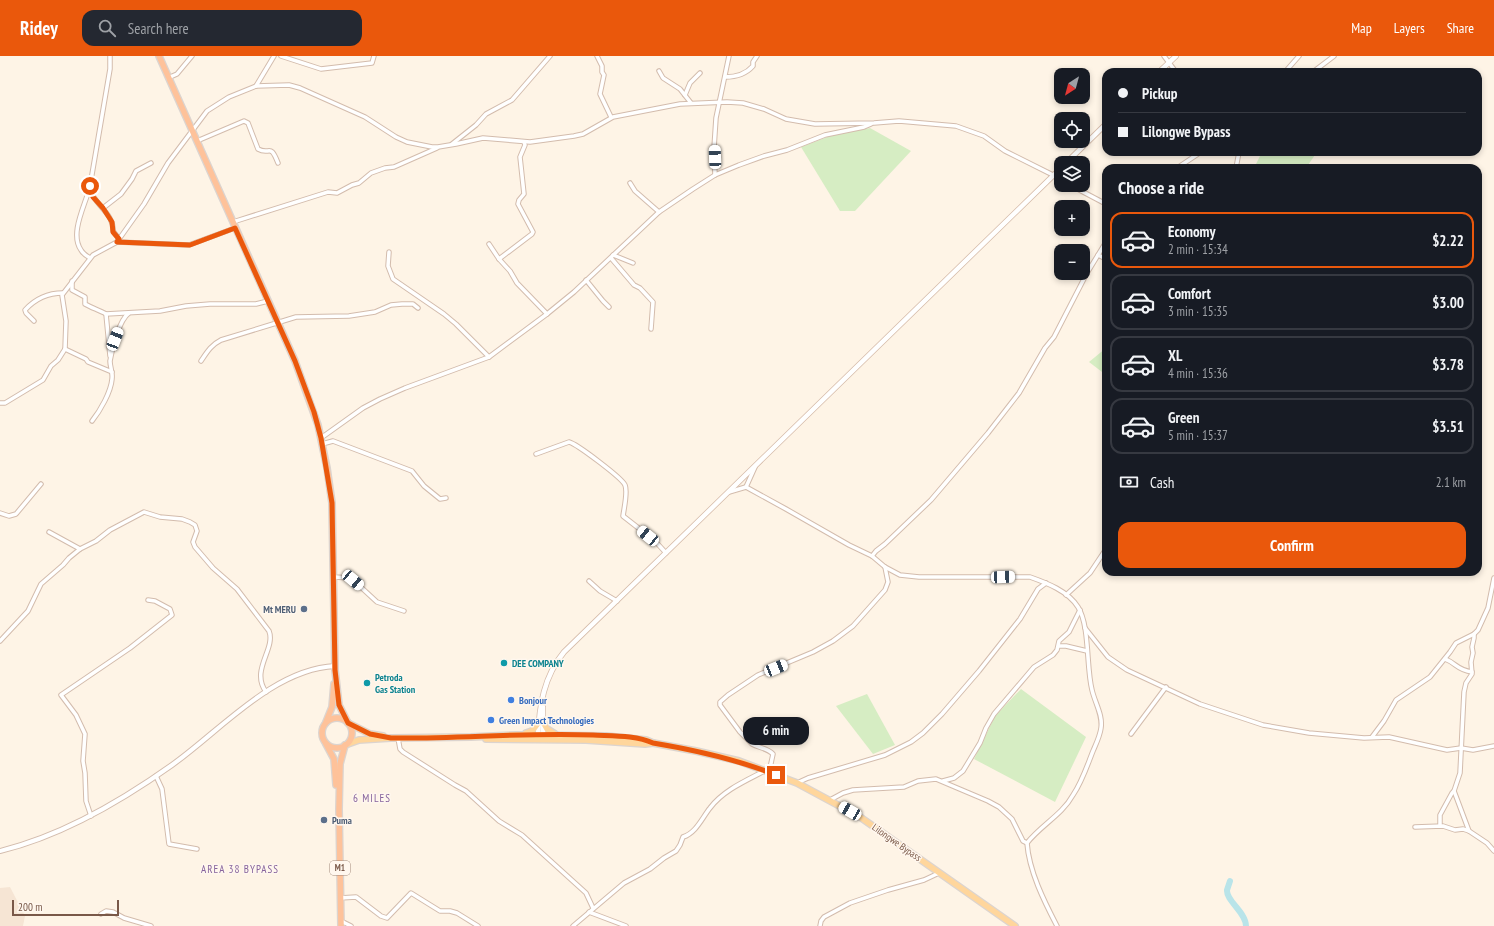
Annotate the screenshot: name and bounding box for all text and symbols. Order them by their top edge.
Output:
search box [82,10,362,46]
text: Ridey [20,16,58,40]
icon: search [96,17,118,39]
text: Search here [128,19,189,38]
text: Map [1351,19,1372,37]
text: Layers [1394,19,1425,37]
text: Share [1447,19,1474,37]
north arrow [1054,68,1090,104]
map controls [1054,68,1090,280]
text: Pickup [1142,84,1177,103]
button: locate [1054,112,1090,148]
text: Lilongwe Bypass [1142,122,1231,141]
car [709,145,721,169]
button: layers [1054,156,1090,192]
text: Choose a ride [1118,176,1204,199]
route start [81,177,99,195]
button: + [1054,200,1090,236]
icon: car [1120,222,1156,258]
text: Economy [1168,222,1216,241]
text: $2.22 [1432,231,1464,250]
text: 2 min · 15:34 [1168,241,1228,258]
button: − [1054,244,1090,280]
icon: car [1120,284,1156,320]
text: Comfort [1168,284,1211,303]
text: $3.00 [1432,293,1464,312]
text: 3 min · 15:35 [1168,303,1228,320]
car [105,326,125,352]
icon: car [1120,346,1156,382]
text: XL [1168,346,1182,365]
text: $3.78 [1432,355,1464,374]
text: 4 min · 15:36 [1168,365,1228,382]
icon: car [1120,408,1156,444]
text: Green [1168,408,1200,427]
text: $3.51 [1432,417,1464,436]
text: 5 min · 15:37 [1168,427,1228,444]
icon: cash [1118,471,1140,493]
text: Cash [1150,473,1174,492]
text: 2.1 km [1436,474,1466,491]
button: Confirm [1118,522,1466,568]
car [635,524,661,548]
car [340,568,366,592]
car [991,571,1015,583]
place label: Mt MERU [263,603,296,616]
marker: Mt MERU [299,604,309,614]
place label: DEE COMPANY [512,657,564,670]
marker: DEE COMPANY [499,658,509,668]
car [763,658,789,678]
place label: Petroda Gas Station [375,671,416,696]
marker: Petroda Gas Station [362,678,372,688]
place label: Bonjour [519,694,547,707]
marker: Bonjour [506,695,516,705]
place label: Green Impact Technologies [499,714,595,727]
marker: Green Impact Technologies [486,715,496,725]
callout: 6 min [743,717,809,745]
text: 6 min [763,722,789,739]
route end [767,766,785,784]
district label: 6 MILES [353,791,391,805]
car [837,800,863,822]
place label: Puma [332,814,352,827]
marker: Puma [319,815,329,825]
street label: Lilongwe Bypass [870,821,924,865]
road number: M1 [330,861,350,875]
district label: AREA 38 BYPASS [201,862,279,876]
scale bar [12,898,119,917]
text: 200 m [18,900,42,914]

